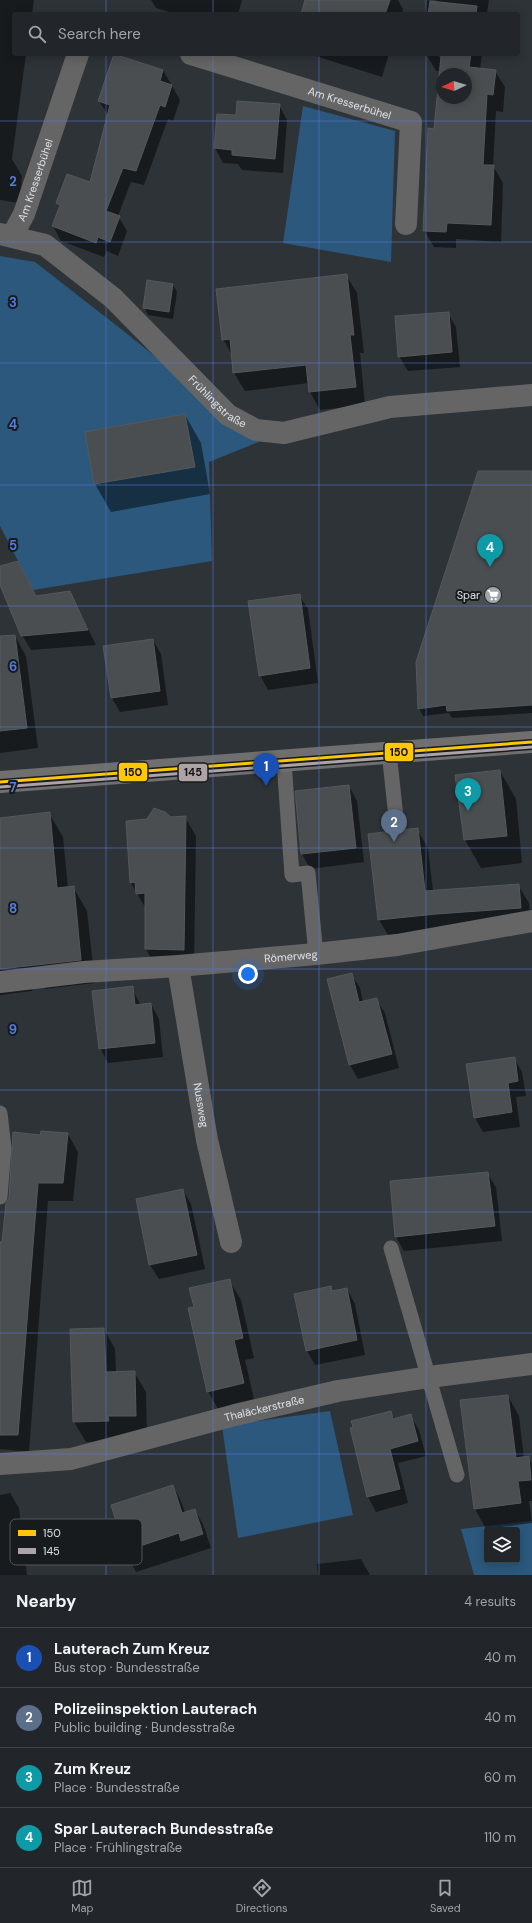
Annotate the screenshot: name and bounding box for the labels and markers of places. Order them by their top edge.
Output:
pin: 4 [477,534,503,567]
supermarket icon: Spar [483,585,503,605]
place label: Spar [457,588,480,602]
pin: 1 [253,753,279,786]
pin: 3 [455,778,481,811]
pin: 2 [381,809,407,842]

